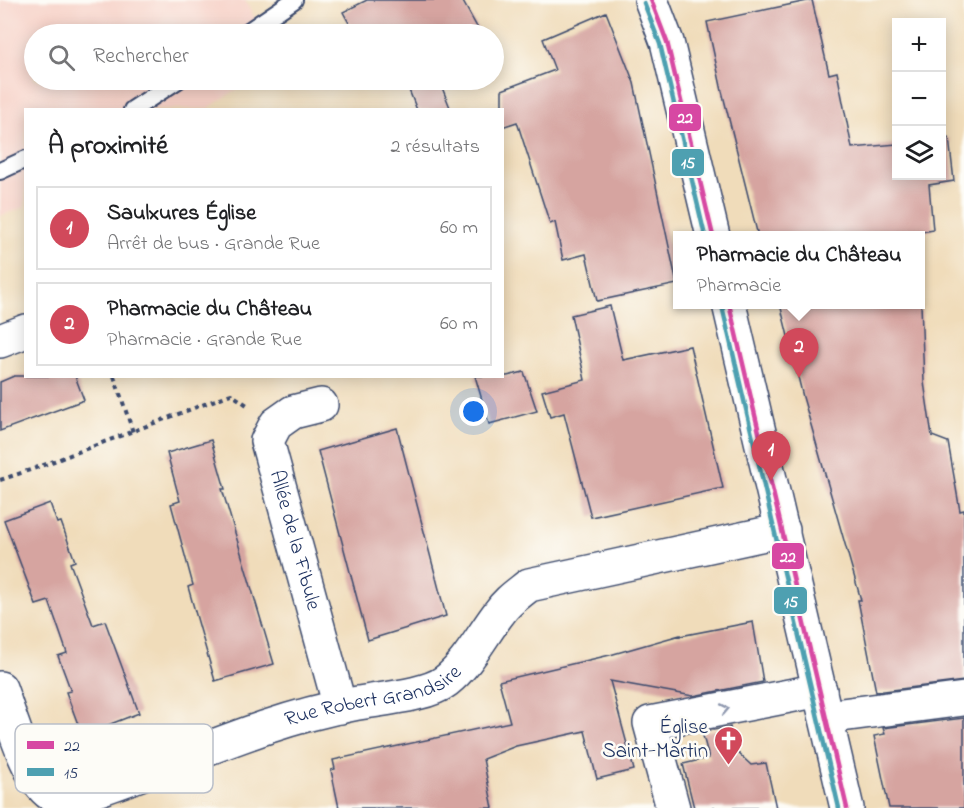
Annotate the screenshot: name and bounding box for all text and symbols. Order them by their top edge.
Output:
map controls [892,18,946,180]
button: + [892,18,946,72]
search box [24,24,504,90]
icon: search [45,41,78,74]
text: Rechercher [93,41,189,73]
button: − [892,72,946,126]
line badge: 22 [668,103,702,132]
text: 22 [676,107,693,131]
button: layers [892,126,946,180]
text: À proximité [48,128,168,166]
text: 2 résultats [391,133,480,162]
line badge: 15 [671,148,705,177]
text: 15 [681,152,696,176]
text: Saulxures Église [107,198,256,230]
text: 1 [66,214,73,243]
text: 60 m [440,214,478,243]
text: Arrêt de bus · Grande Rue [107,230,320,259]
popup [673,231,925,309]
text: Pharmacie du Château [696,240,902,272]
text: Pharmacie [696,272,781,301]
text: Pharmacie du Château [107,294,312,326]
text: 2 [65,310,74,339]
text: 60 m [440,310,478,339]
text: Pharmacie · Grande Rue [107,326,302,355]
pin: 2 [780,328,818,378]
your location [459,397,488,426]
pin: 1 [752,432,790,481]
street label: Allée de la Fibule [261,467,328,614]
line badge: 22 [771,542,805,570]
text: 22 [779,546,796,570]
line badge: 15 [773,586,808,615]
text: 15 [784,591,799,615]
street label: Rue Robert Grandsire [281,658,470,735]
one-way arrow [719,703,729,716]
place label: Église Saint-Martin [602,713,709,767]
legend [15,724,213,793]
church icon: Église Saint-Martin [713,724,745,766]
text: 22 [64,735,80,759]
text: 15 [64,762,78,786]

